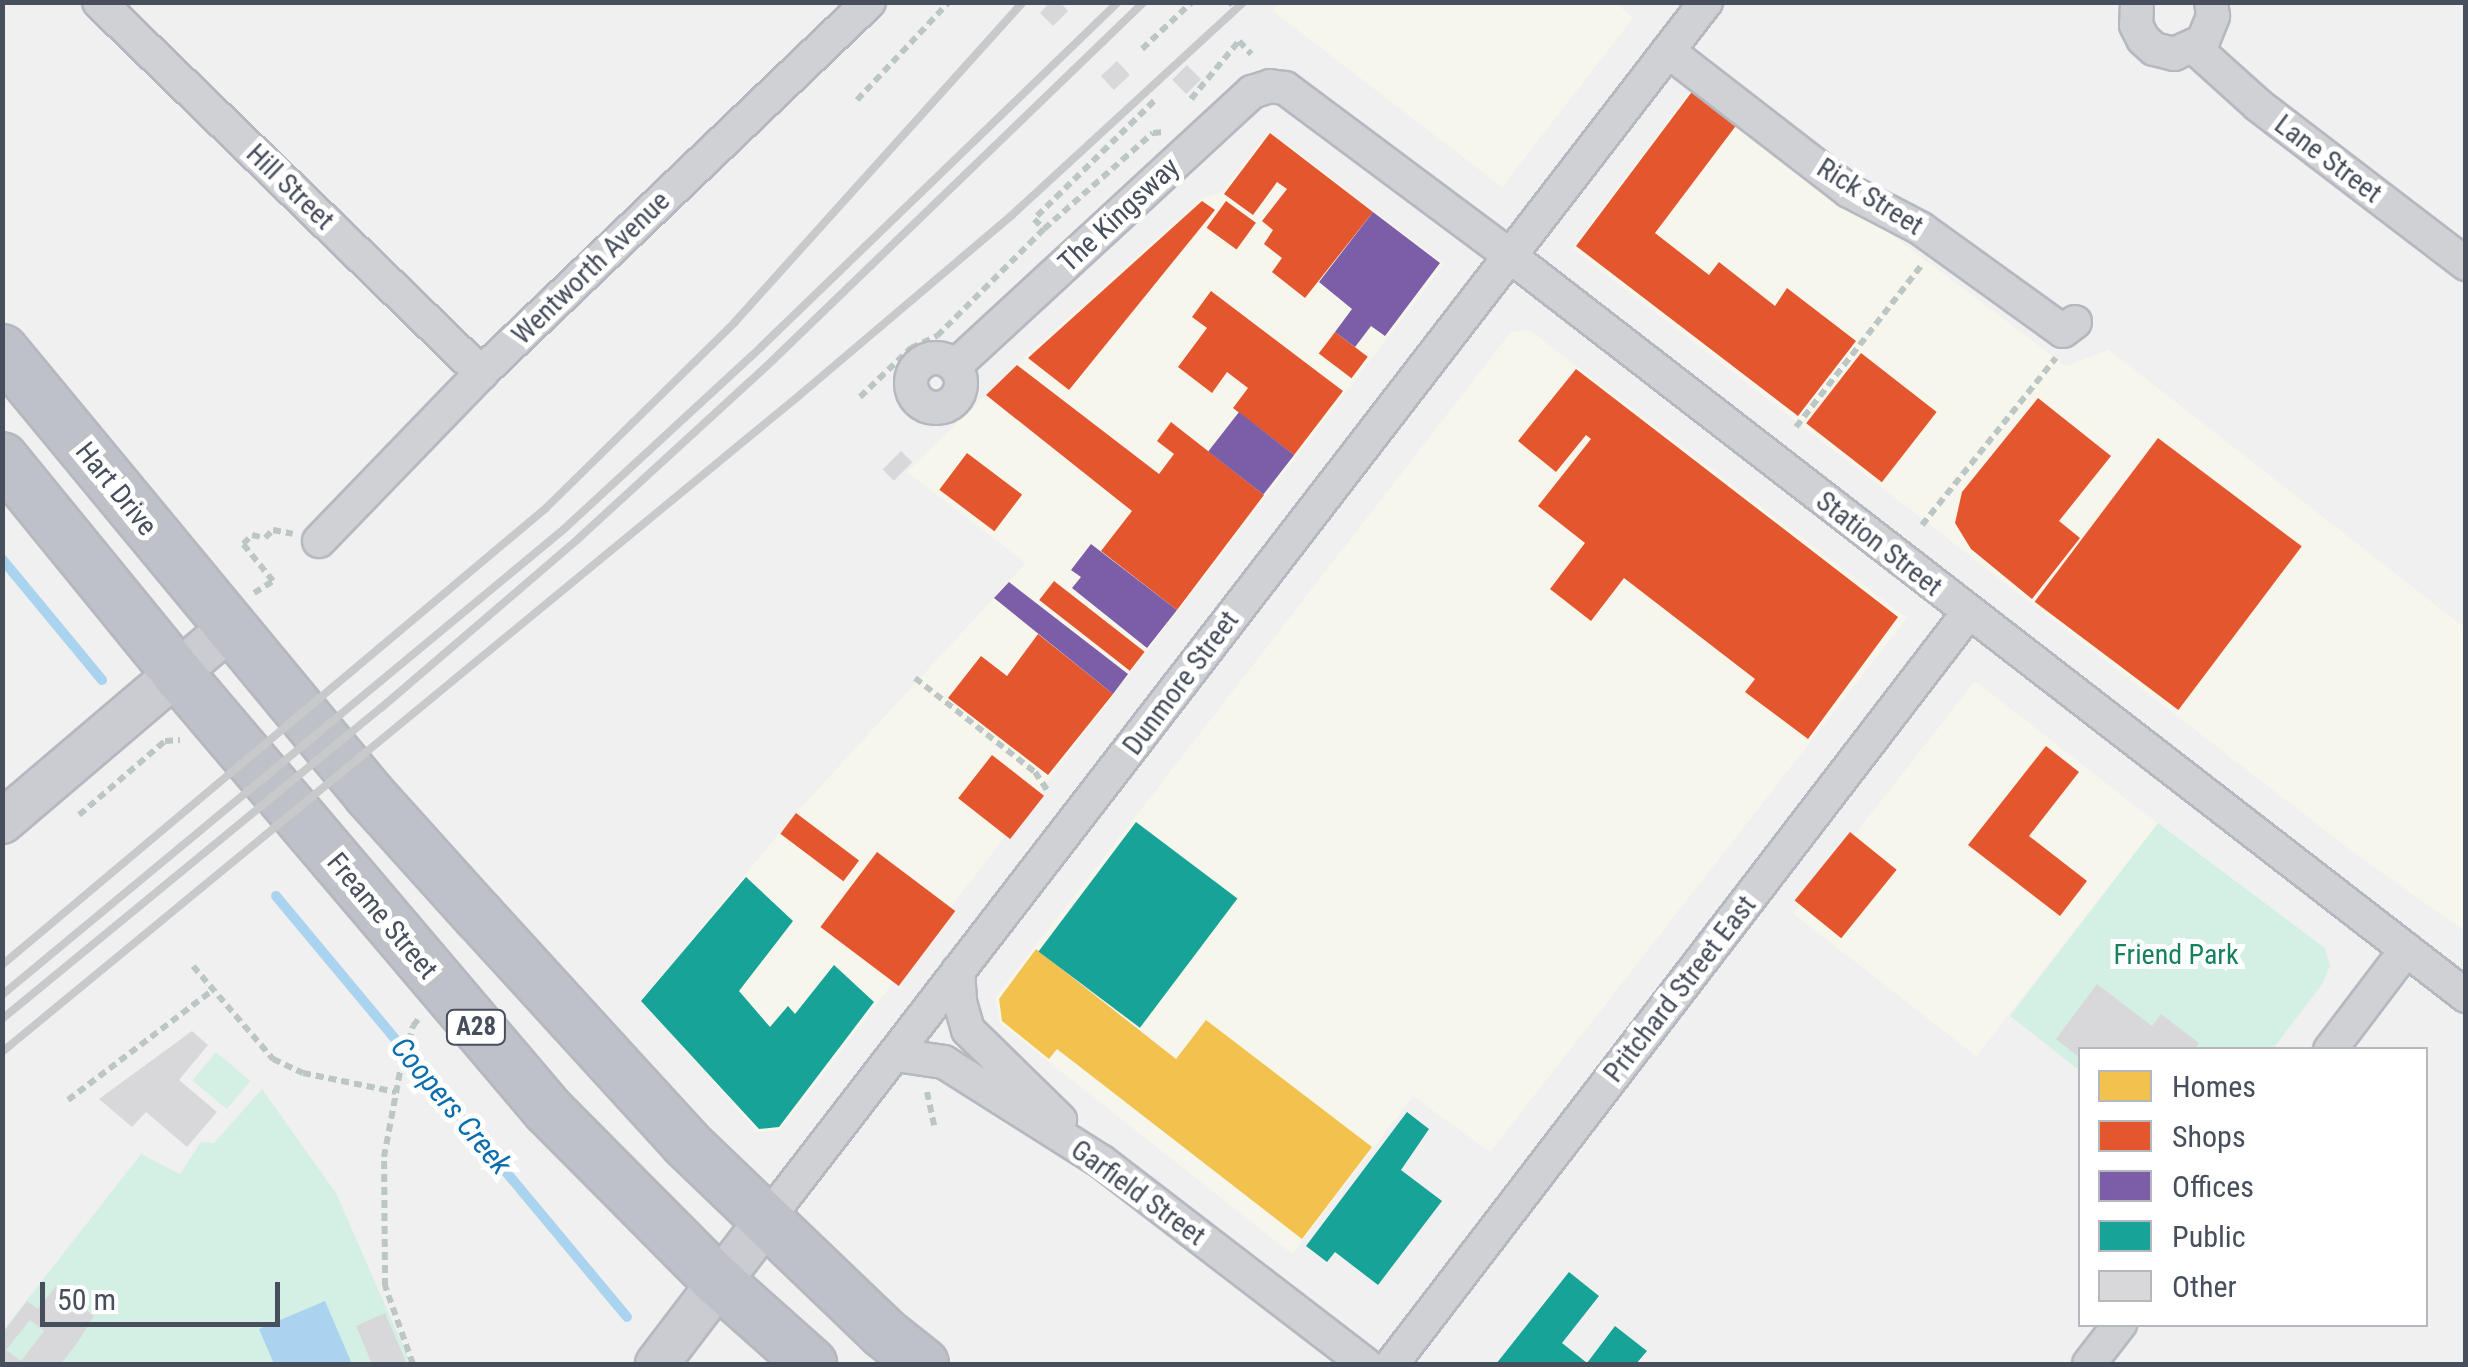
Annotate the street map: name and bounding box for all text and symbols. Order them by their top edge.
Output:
street label: Lane Street [2268,108,2388,210]
street label: Hill Street [239,137,341,237]
street label: The Kingsway [1052,151,1186,279]
street label: Rick Street [1811,151,1929,243]
street label: Wentworth Avenue [505,184,677,352]
street label: Hart Drive [68,435,164,543]
street label: Station Street [1809,484,1949,604]
street label: Dunmore Street [1116,604,1246,762]
street label: Freame Street [320,846,444,986]
street label: Pritchard Street East [1597,889,1763,1089]
park label: Friend Park [2113,938,2239,972]
road number: A28 [444,1007,508,1047]
water label: Coopers Creek [383,1030,519,1182]
legend [2078,1047,2428,1327]
text: Homes [2172,1069,2256,1104]
text: Shops [2172,1119,2246,1154]
street label: Garfield Street [1064,1133,1212,1253]
text: Offices [2172,1169,2254,1204]
text: Public [2172,1219,2246,1254]
scale bar [45,1262,285,1324]
text: Other [2172,1269,2237,1304]
text: 50 m [57,1282,116,1317]

